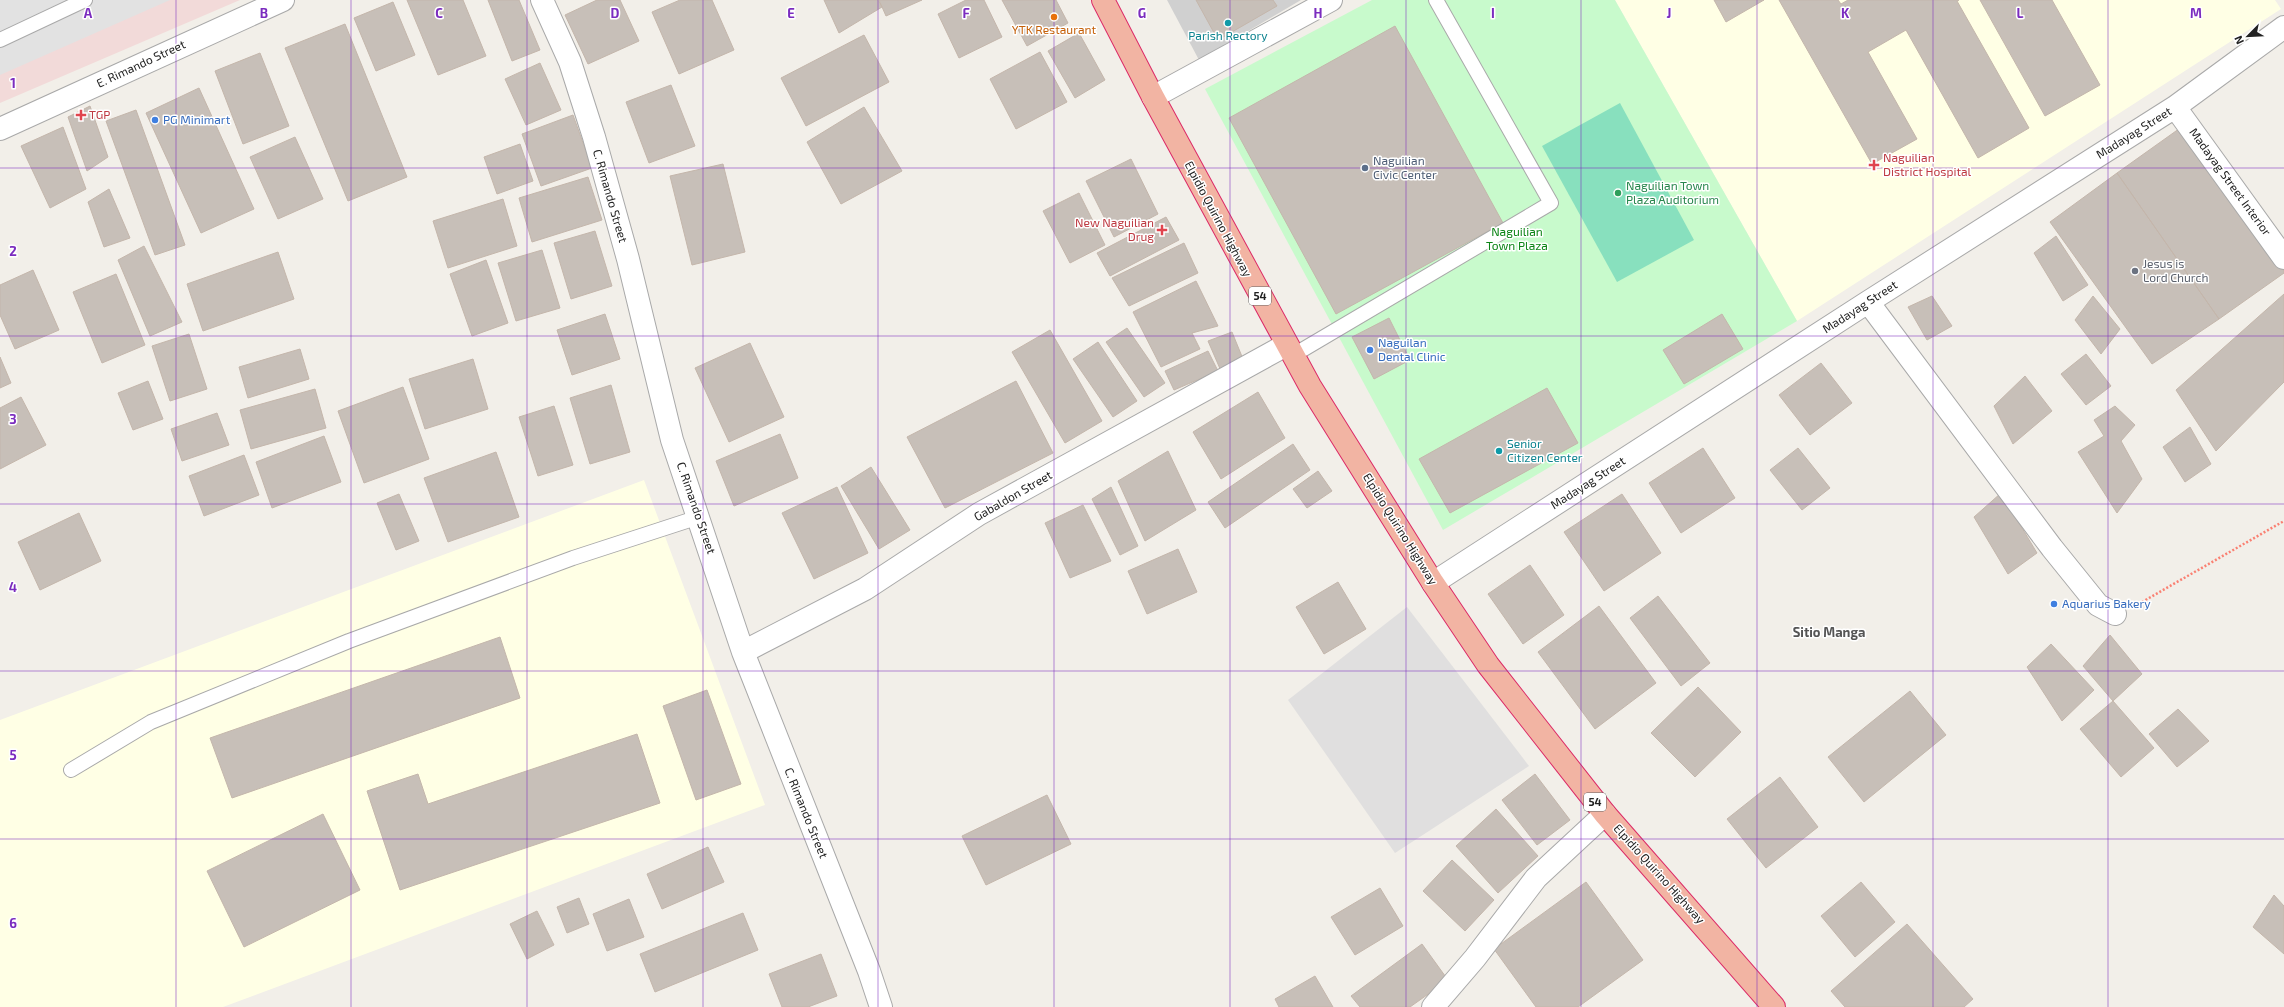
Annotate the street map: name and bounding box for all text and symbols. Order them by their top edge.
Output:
text: A [84,5,93,21]
text: B [260,5,268,21]
text: C [435,5,443,21]
text: D [611,5,620,21]
text: E [787,5,795,21]
text: F [962,5,970,21]
text: G [1138,5,1146,21]
text: H [1314,5,1323,21]
text: I [1491,5,1495,21]
text: J [1667,5,1671,21]
text: K [1841,5,1850,21]
text: L [2017,5,2024,21]
text: M [2190,5,2202,21]
marker: YTK Restaurant [1049,12,1059,22]
north arrow [2228,16,2268,56]
marker: Parish Rectory [1223,18,1233,28]
place label: YTK Restaurant [1012,22,1097,36]
place label: Parish Rectory [1188,28,1268,42]
text: N [2231,34,2246,47]
street label: E. Rimando Street [94,36,188,90]
text: 1 [10,75,16,91]
street label: Madayag Street [2093,103,2174,161]
place label: TGP [89,107,110,121]
marker: TGP [76,110,86,120]
place label: PG Minimart [163,112,231,126]
marker: PG Minimart [150,115,160,125]
street label: Madayag Street Interior [2187,125,2275,238]
street label: C. Rimando Street [591,147,631,244]
place label: Naguilian District Hospital [1883,150,1972,178]
place label: Naguilian Civic Center [1373,153,1437,181]
street label: Elpidio Quirino Highway [1182,158,1256,280]
marker: Naguilian District Hospital [1868,159,1880,171]
marker: Naguilian Civic Center [1360,163,1370,173]
place label: Naguilian Town Plaza Auditorium [1626,178,1719,206]
marker: Naguilian Town Plaza Auditorium [1613,188,1623,198]
place label: New Naguilian Drug [1075,215,1154,243]
park label: Naguilian Town Plaza [1486,224,1548,252]
marker: New Naguilian Drug [1157,225,1167,235]
text: 2 [9,243,17,259]
place label: Jesus is Lord Church [2143,256,2208,284]
marker: Jesus is Lord Church [2130,266,2140,276]
street label: Madayag Street [1820,277,1900,336]
road number: 54 [1249,287,1271,305]
place label: Naguilan Dental Clinic [1378,335,1446,363]
marker: Naguilan Dental Clinic [1365,345,1375,355]
text: 3 [9,411,17,427]
place label: Senior Citizen Center [1507,436,1583,464]
marker: Senior Citizen Center [1494,446,1504,456]
street label: Madayag Street [1548,453,1628,512]
street label: C. Rimando Street [675,460,719,556]
street label: Gabaldon Street [971,467,1054,523]
street label: Elpidio Quirino Highway [1360,470,1441,588]
text: 4 [9,579,17,595]
place label: Aquarius Bakery [2062,596,2151,610]
marker: Aquarius Bakery [2049,599,2059,609]
district label: Sitio Manga [1793,624,1865,640]
text: 5 [9,747,17,763]
street label: C. Rimando Street [782,765,832,860]
road number: 54 [1584,793,1606,811]
street label: Elpidio Quirino Highway [1611,821,1709,927]
text: 6 [9,915,17,931]

